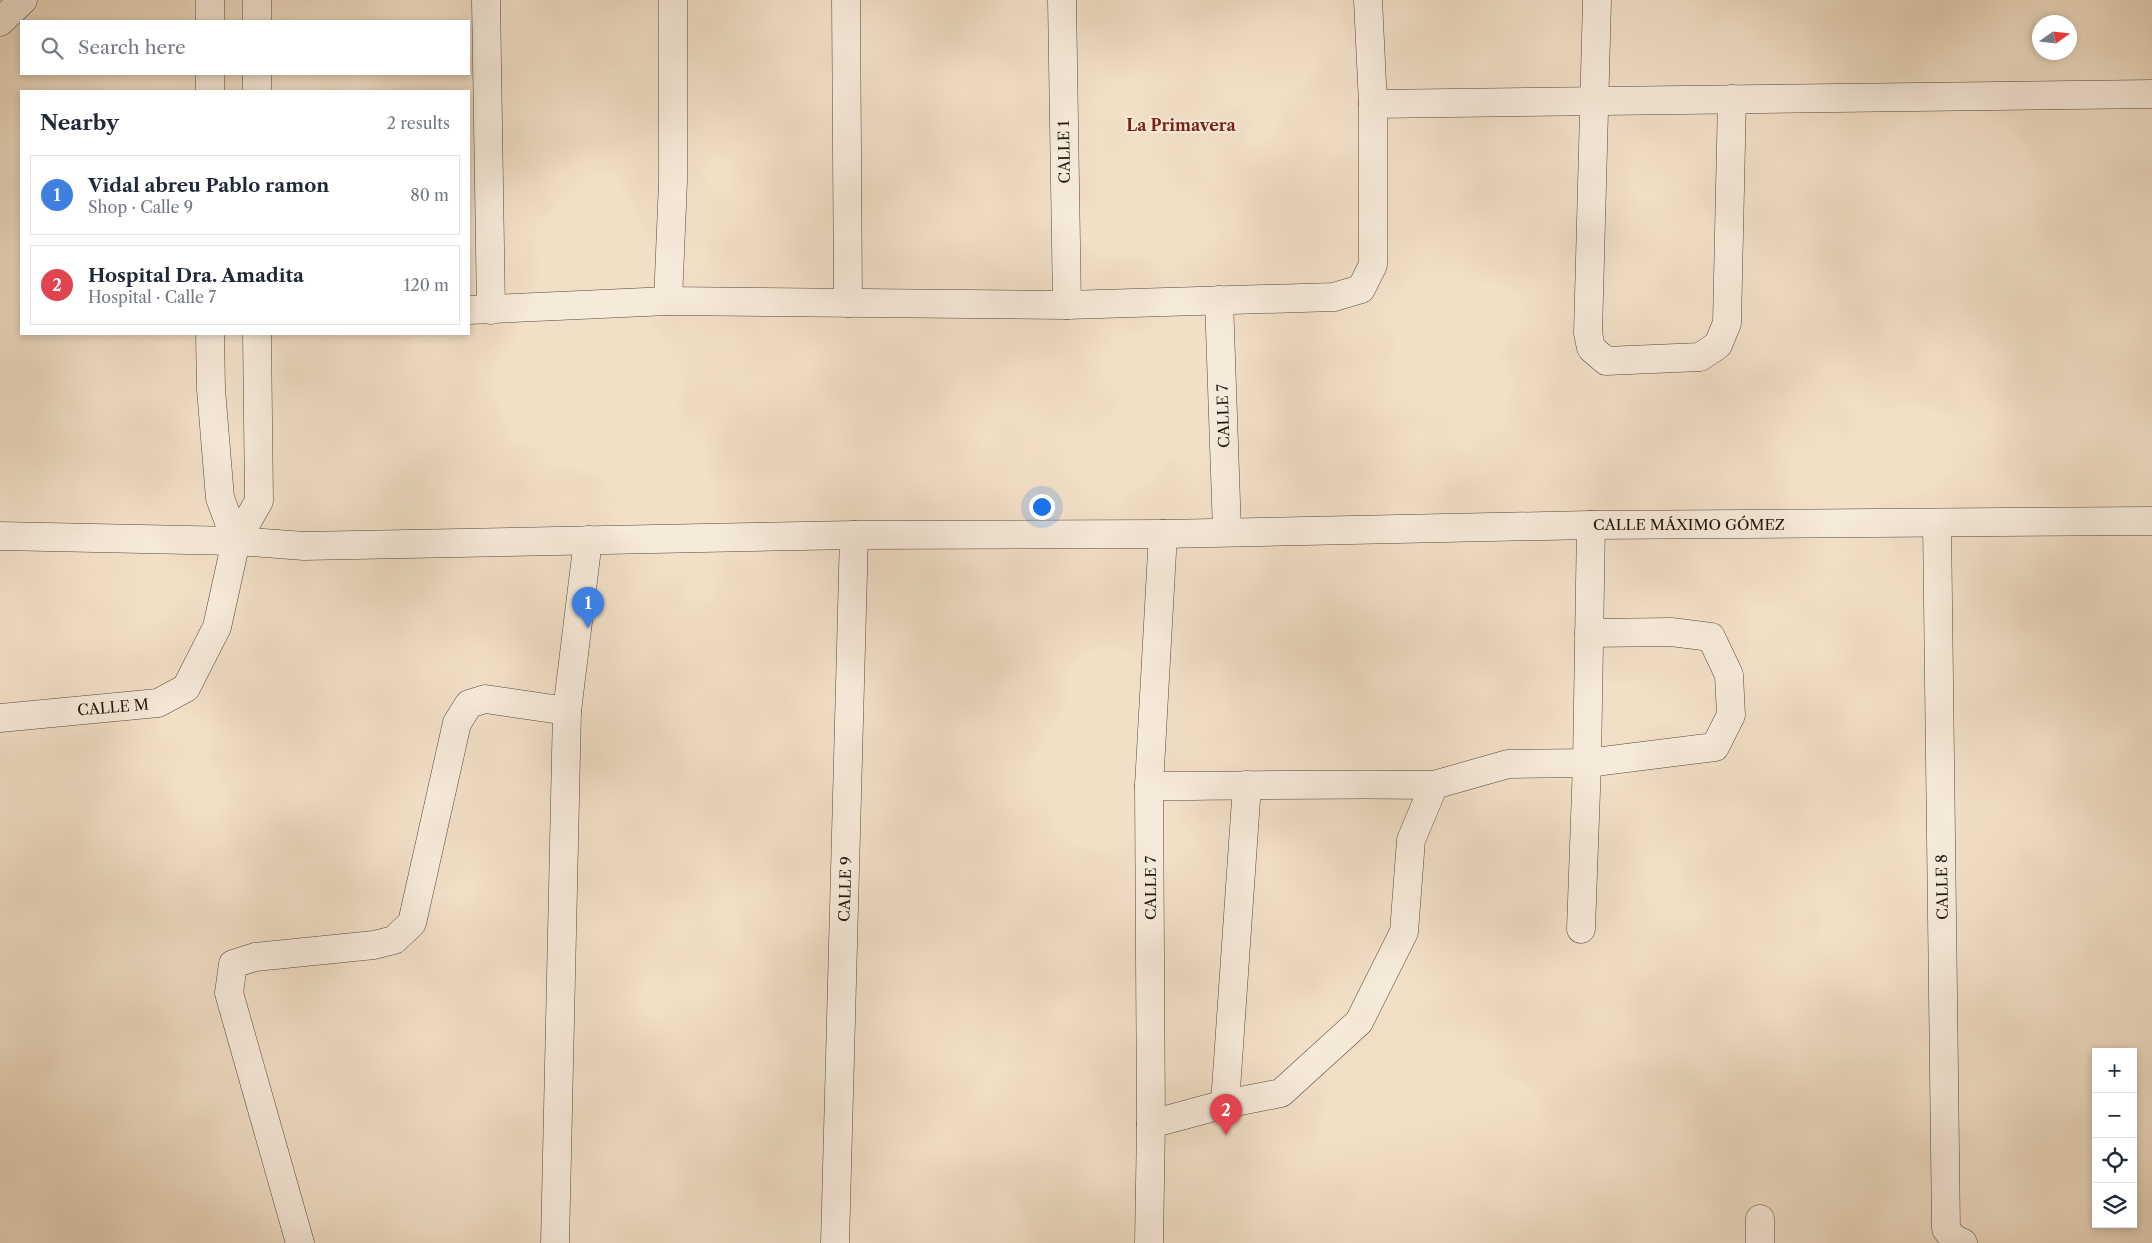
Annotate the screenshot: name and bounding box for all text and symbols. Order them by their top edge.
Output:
north arrow [2032,15,2077,60]
search box [20,20,470,75]
icon: search [38,34,66,62]
text: Search here [78,36,186,59]
text: Nearby [40,110,119,135]
text: 2 results [387,113,450,133]
district label: La Primavera [1126,115,1236,135]
street label: CALLE 1 [1054,120,1074,184]
text: Vidal abreu Pablo ramon [88,174,329,197]
text: 1 [53,185,61,205]
text: 80 m [410,185,449,205]
text: Shop · Calle 9 [88,197,193,217]
text: Hospital Dra. Amadita [88,264,304,287]
text: 2 [52,275,62,295]
text: 120 m [404,275,449,295]
text: Hospital · Calle 7 [88,287,216,307]
street label: CALLE 7 [1212,383,1234,448]
your location [1029,494,1055,520]
street label: CALLE MÁXIMO GÓMEZ [1593,515,1785,534]
pin: 1 [572,587,604,628]
street label: CALLE M [76,694,150,720]
street label: CALLE 8 [1932,854,1952,920]
street label: CALLE 7 [1141,855,1160,920]
street label: CALLE 9 [834,856,856,922]
map controls [2092,1048,2137,1228]
button: + [2092,1048,2137,1093]
button: − [2092,1093,2137,1138]
pin: 2 [1210,1094,1242,1135]
button: locate [2092,1138,2137,1183]
button: layers [2092,1183,2137,1228]

